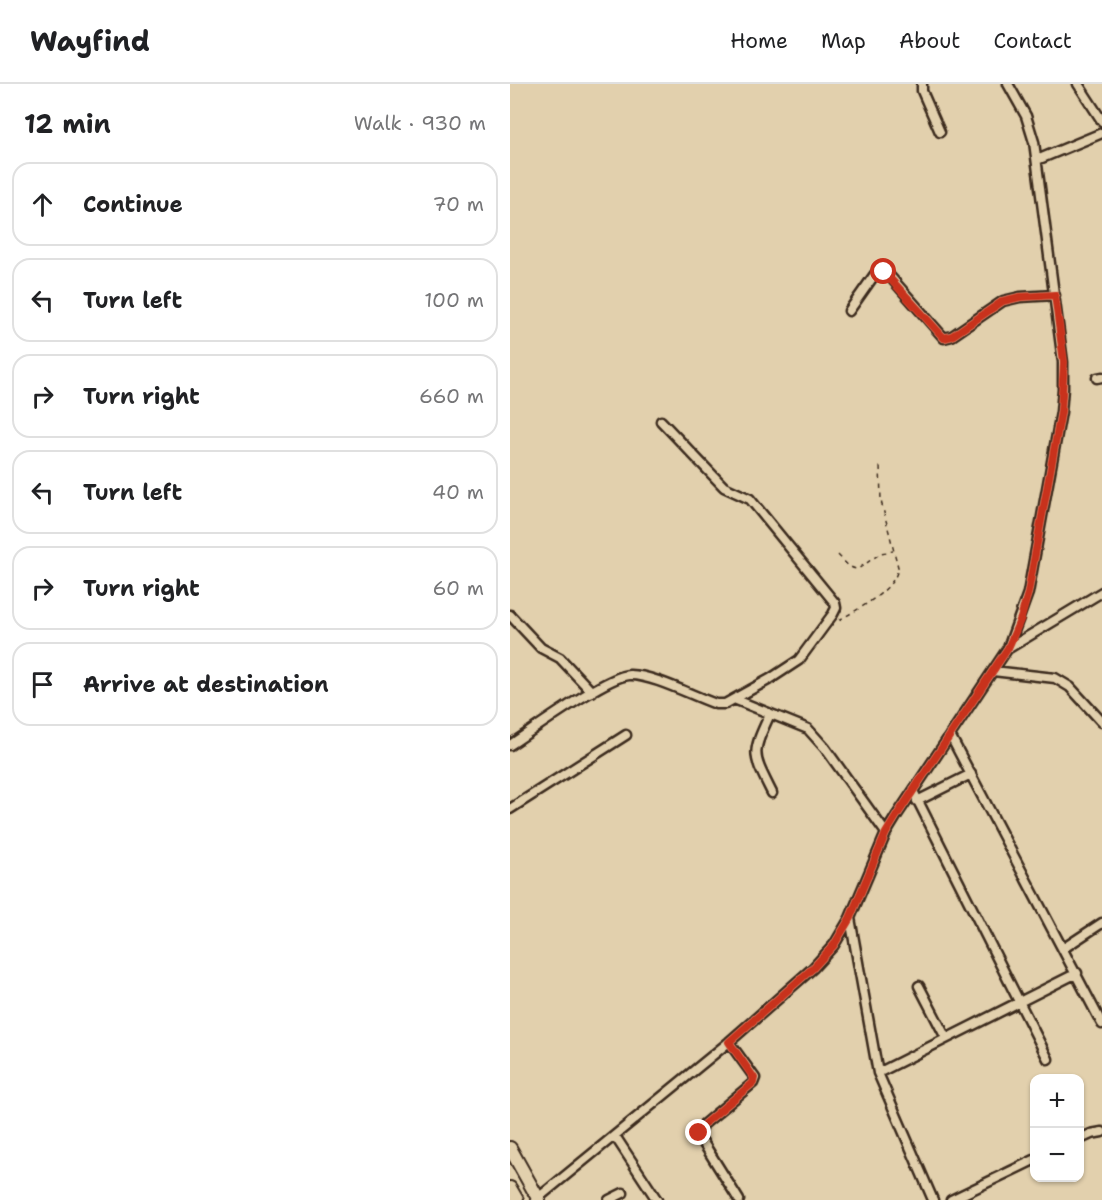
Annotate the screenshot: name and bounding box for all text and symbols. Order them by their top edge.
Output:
text: Wayfind [30,22,150,60]
text: Home [730,27,788,55]
text: Map [821,27,866,55]
text: About [899,27,960,55]
text: Contact [993,27,1072,55]
text: 12 min [24,106,111,141]
text: Walk · 930 m [354,110,486,136]
icon: ahead [26,188,59,221]
text: Continue [83,190,183,219]
text: 70 m [432,191,484,217]
route start [870,258,896,284]
icon: left [26,284,59,317]
text: Turn left [83,286,182,315]
text: 100 m [424,287,484,313]
icon: right [26,380,59,413]
text: Turn right [83,382,200,411]
text: 660 m [419,383,484,409]
icon: left [26,476,59,509]
text: Turn left [83,478,182,507]
text: 40 m [432,479,484,505]
icon: right [26,572,59,605]
text: Turn right [83,574,200,603]
text: 60 m [432,575,484,601]
icon: arrive [26,668,59,701]
text: Arrive at destination [83,670,329,699]
map controls [1030,1074,1084,1182]
button: + [1030,1074,1084,1128]
route end [685,1119,711,1145]
button: − [1030,1128,1084,1182]

